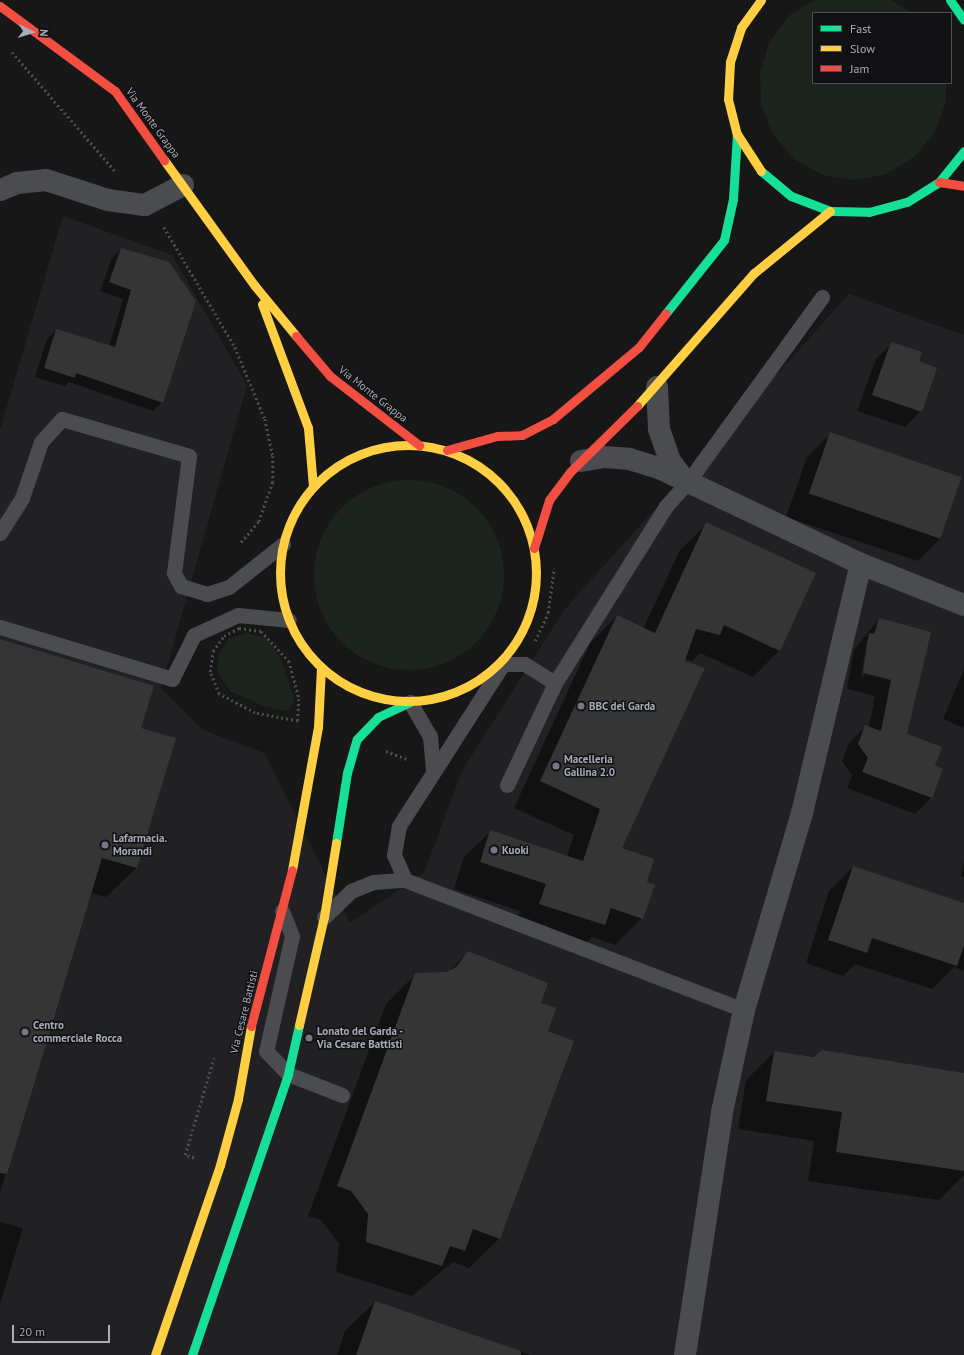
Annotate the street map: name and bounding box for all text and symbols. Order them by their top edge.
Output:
north arrow [12,12,52,52]
legend [812,12,952,84]
text: Fast [850,21,871,36]
text: N [37,29,51,37]
text: Slow [850,41,875,56]
text: Jam [850,61,869,76]
street label: Via Monte Grappa [123,85,183,161]
street label: Via Monte Grappa [336,363,410,425]
place label: BBC del Garda [589,699,656,713]
marker: BBC del Garda [576,701,586,711]
place label: Macelleria Gallina 2.0 [564,753,615,779]
marker: Macelleria Gallina 2.0 [551,761,561,771]
place label: Lafarmacia. Morandi [113,832,167,858]
marker: Lafarmacia. Morandi [100,840,110,850]
place label: Kuoki [502,843,529,857]
marker: Kuoki [489,845,499,855]
street label: Via Cesare Battisti [227,969,261,1055]
place label: Centro commerciale Rocca [33,1019,122,1045]
place label: Lonato del Garda - Via Cesare Battisti [317,1025,404,1051]
marker: Centro commerciale Rocca [20,1027,30,1037]
marker: Lonato del Garda - Via Cesare Battisti [304,1033,314,1043]
scale bar [14,1317,112,1343]
text: 20 m [19,1324,45,1339]

